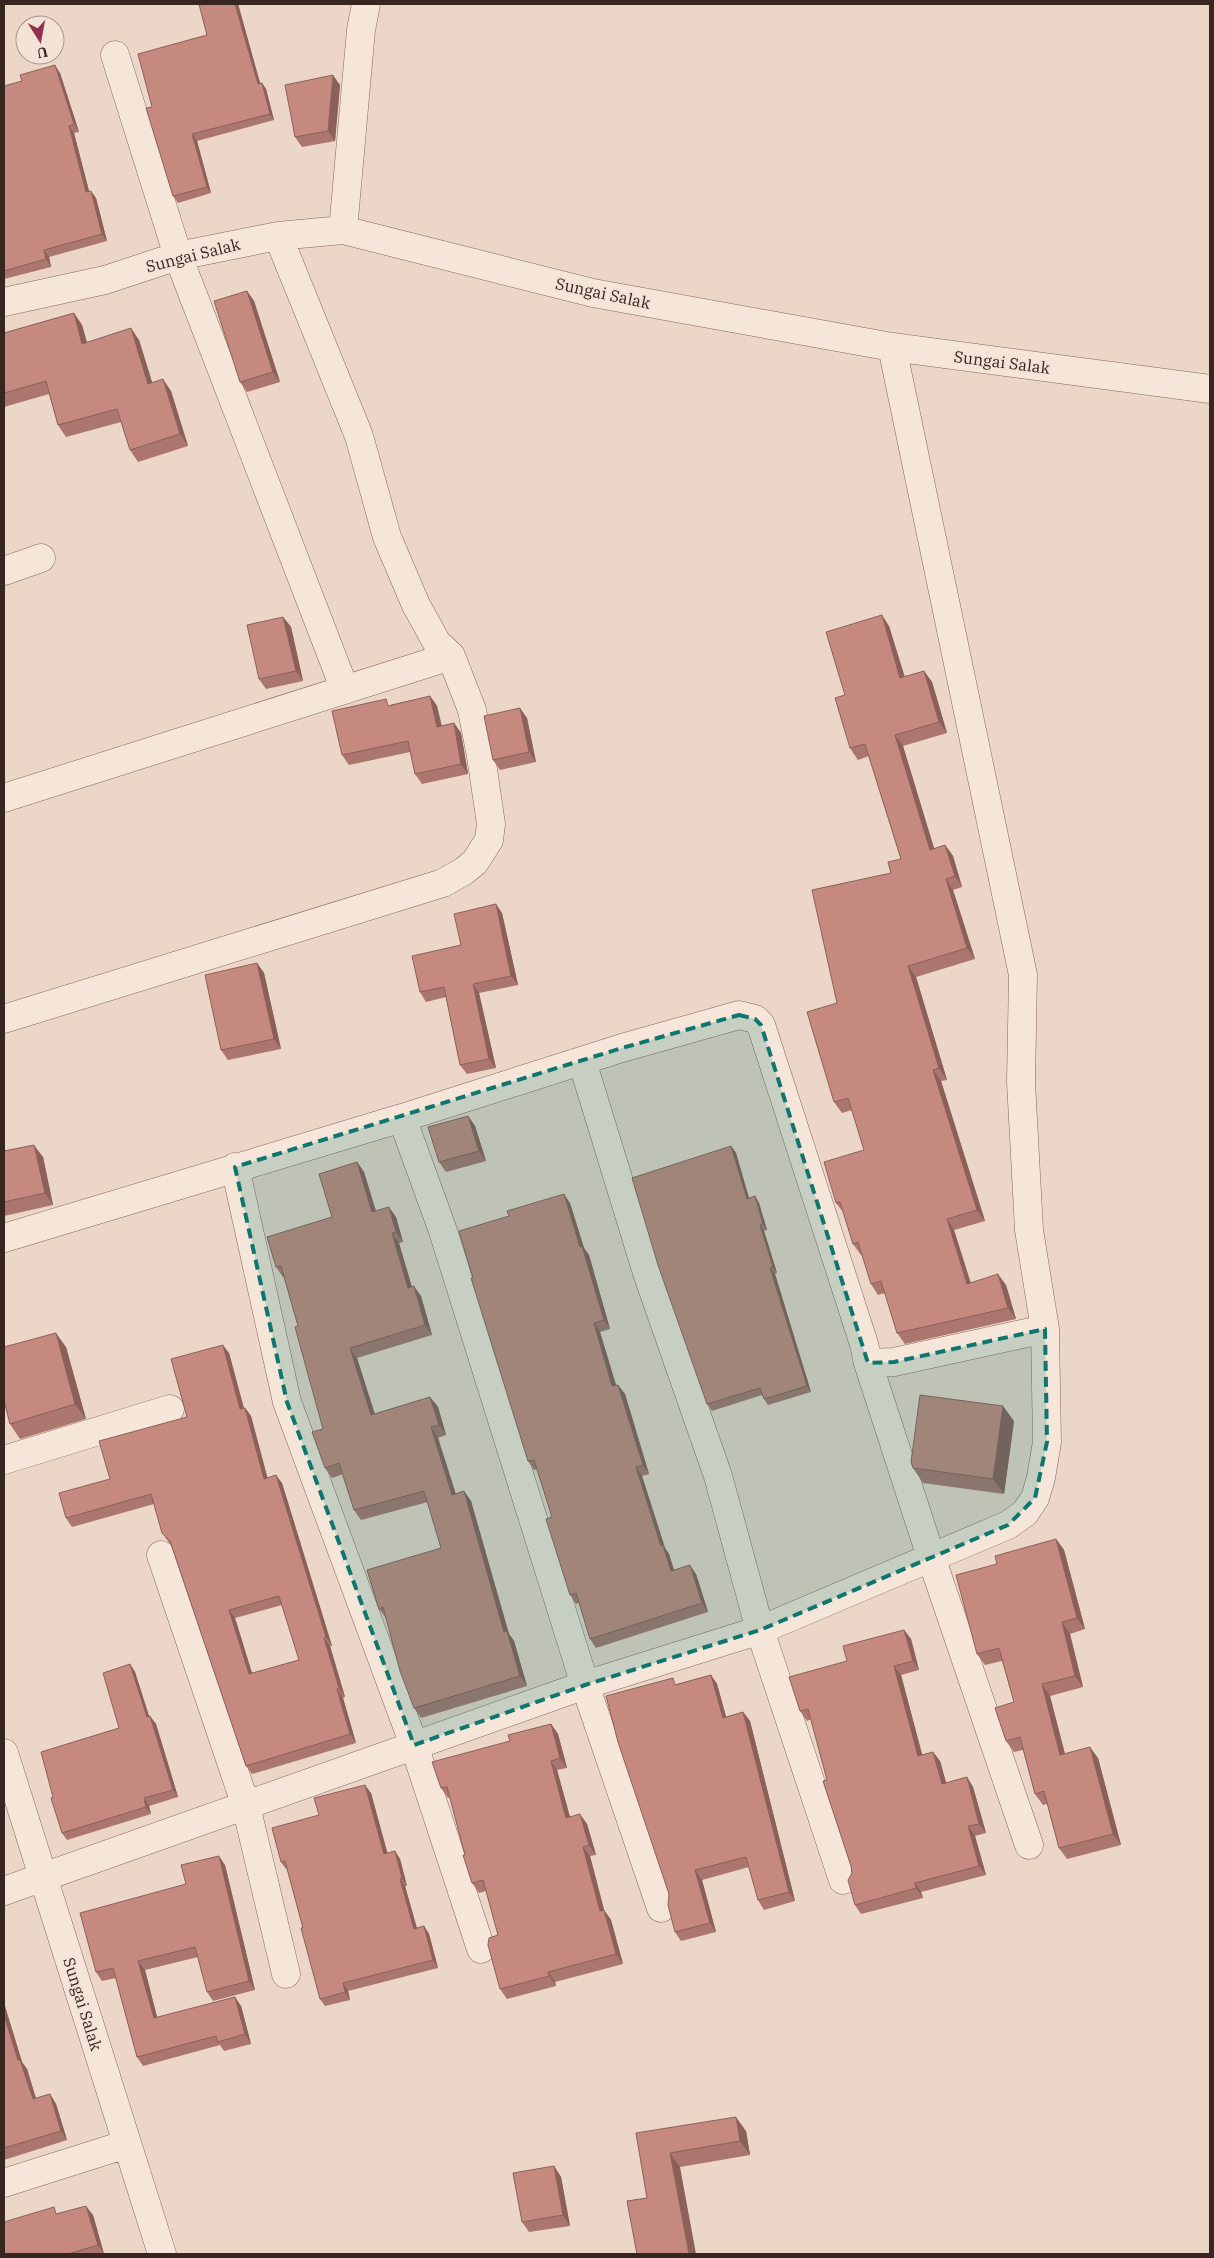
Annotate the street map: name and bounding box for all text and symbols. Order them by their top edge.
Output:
north arrow [15,15,65,65]
text: U [35,43,49,63]
street label: Sungai Salak [144,233,243,276]
street label: Sungai Salak [554,273,653,313]
street label: Sungai Salak [953,346,1052,378]
street label: Sungai Salak [59,1955,107,2054]

